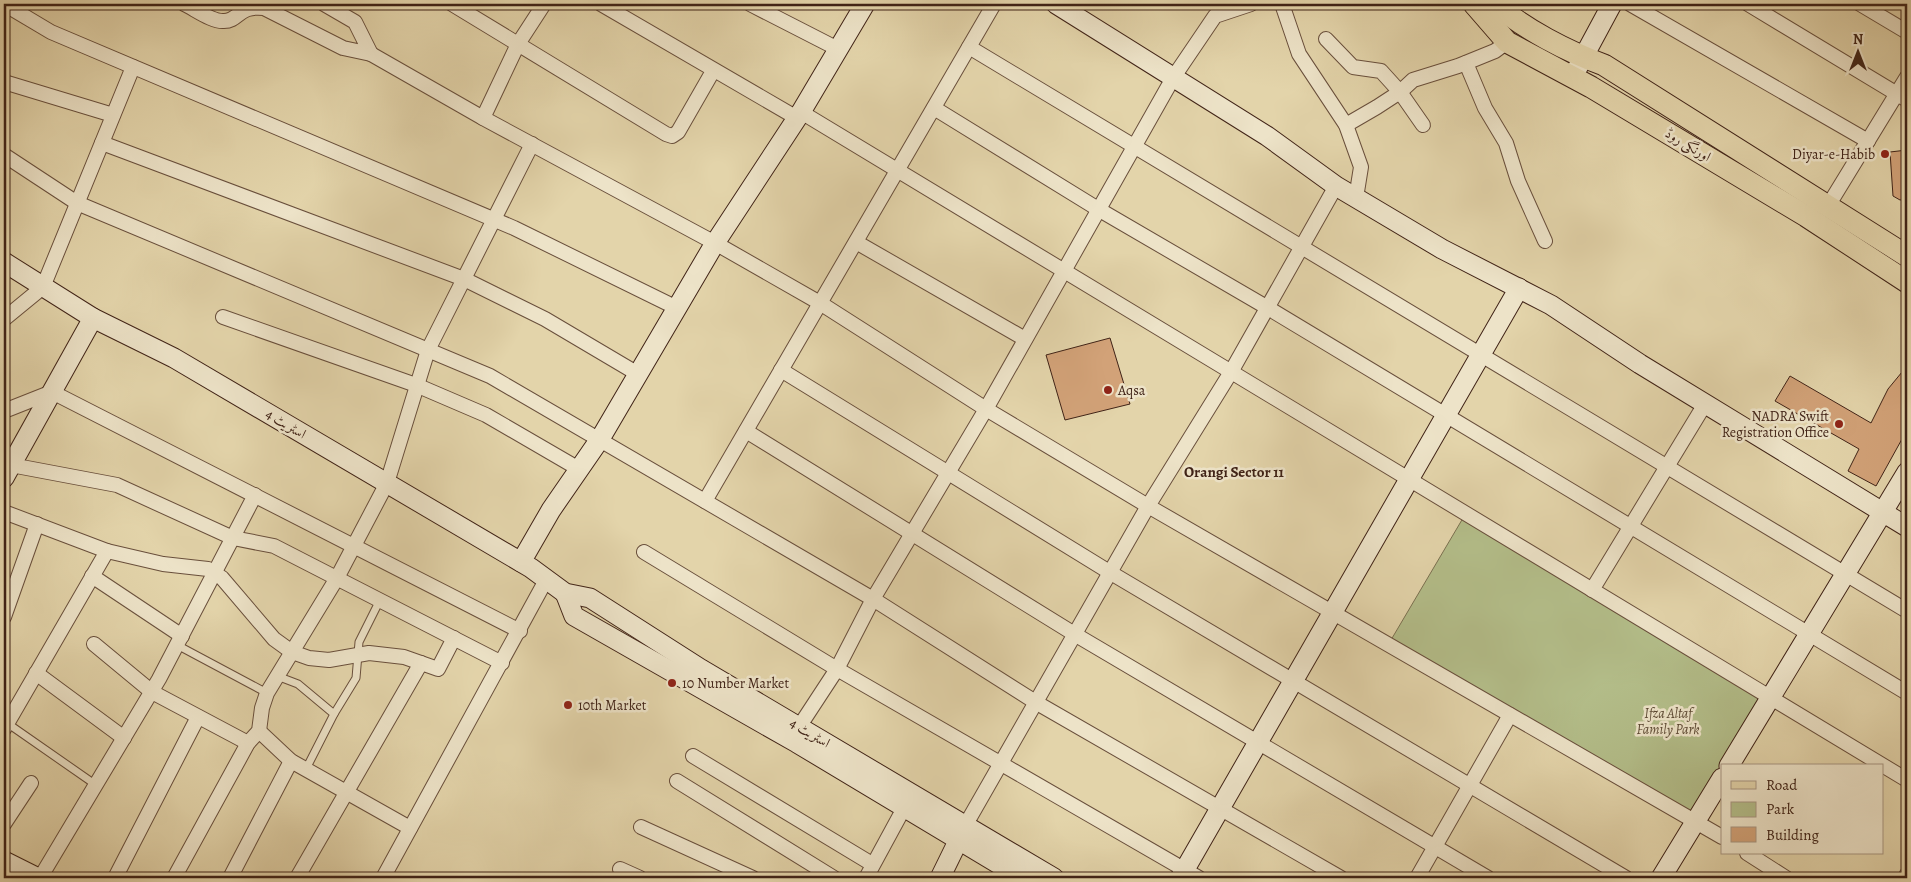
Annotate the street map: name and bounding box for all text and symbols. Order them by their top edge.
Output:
north arrow [1834,28,1884,78]
text: N [1853,30,1863,49]
street label: اورنگی روڈ [1661,124,1715,166]
place label: Diyar-e-Habib [1792,145,1875,164]
marker: Diyar-e-Habib [1879,148,1891,160]
place label: Aqsa [1117,381,1146,400]
marker: Aqsa [1102,384,1114,396]
street label: اسٹریٹ 4 [262,405,310,443]
place label: NADRA Swift Registration Office [1722,407,1829,442]
marker: NADRA Swift Registration Office [1833,418,1845,430]
district label: Orangi Sector 11 [1184,462,1285,482]
place label: 10 Number Market [682,674,789,693]
marker: 10 Number Market [666,677,678,689]
place label: 10th Market [578,696,647,715]
marker: 10th Market [562,699,574,711]
park label: Ifza Altaf Family Park [1636,704,1700,739]
street label: اسٹریٹ 4 [786,714,834,752]
legend [1721,764,1884,854]
text: Road [1766,775,1798,795]
text: Park [1766,799,1795,819]
text: Building [1766,825,1819,845]

